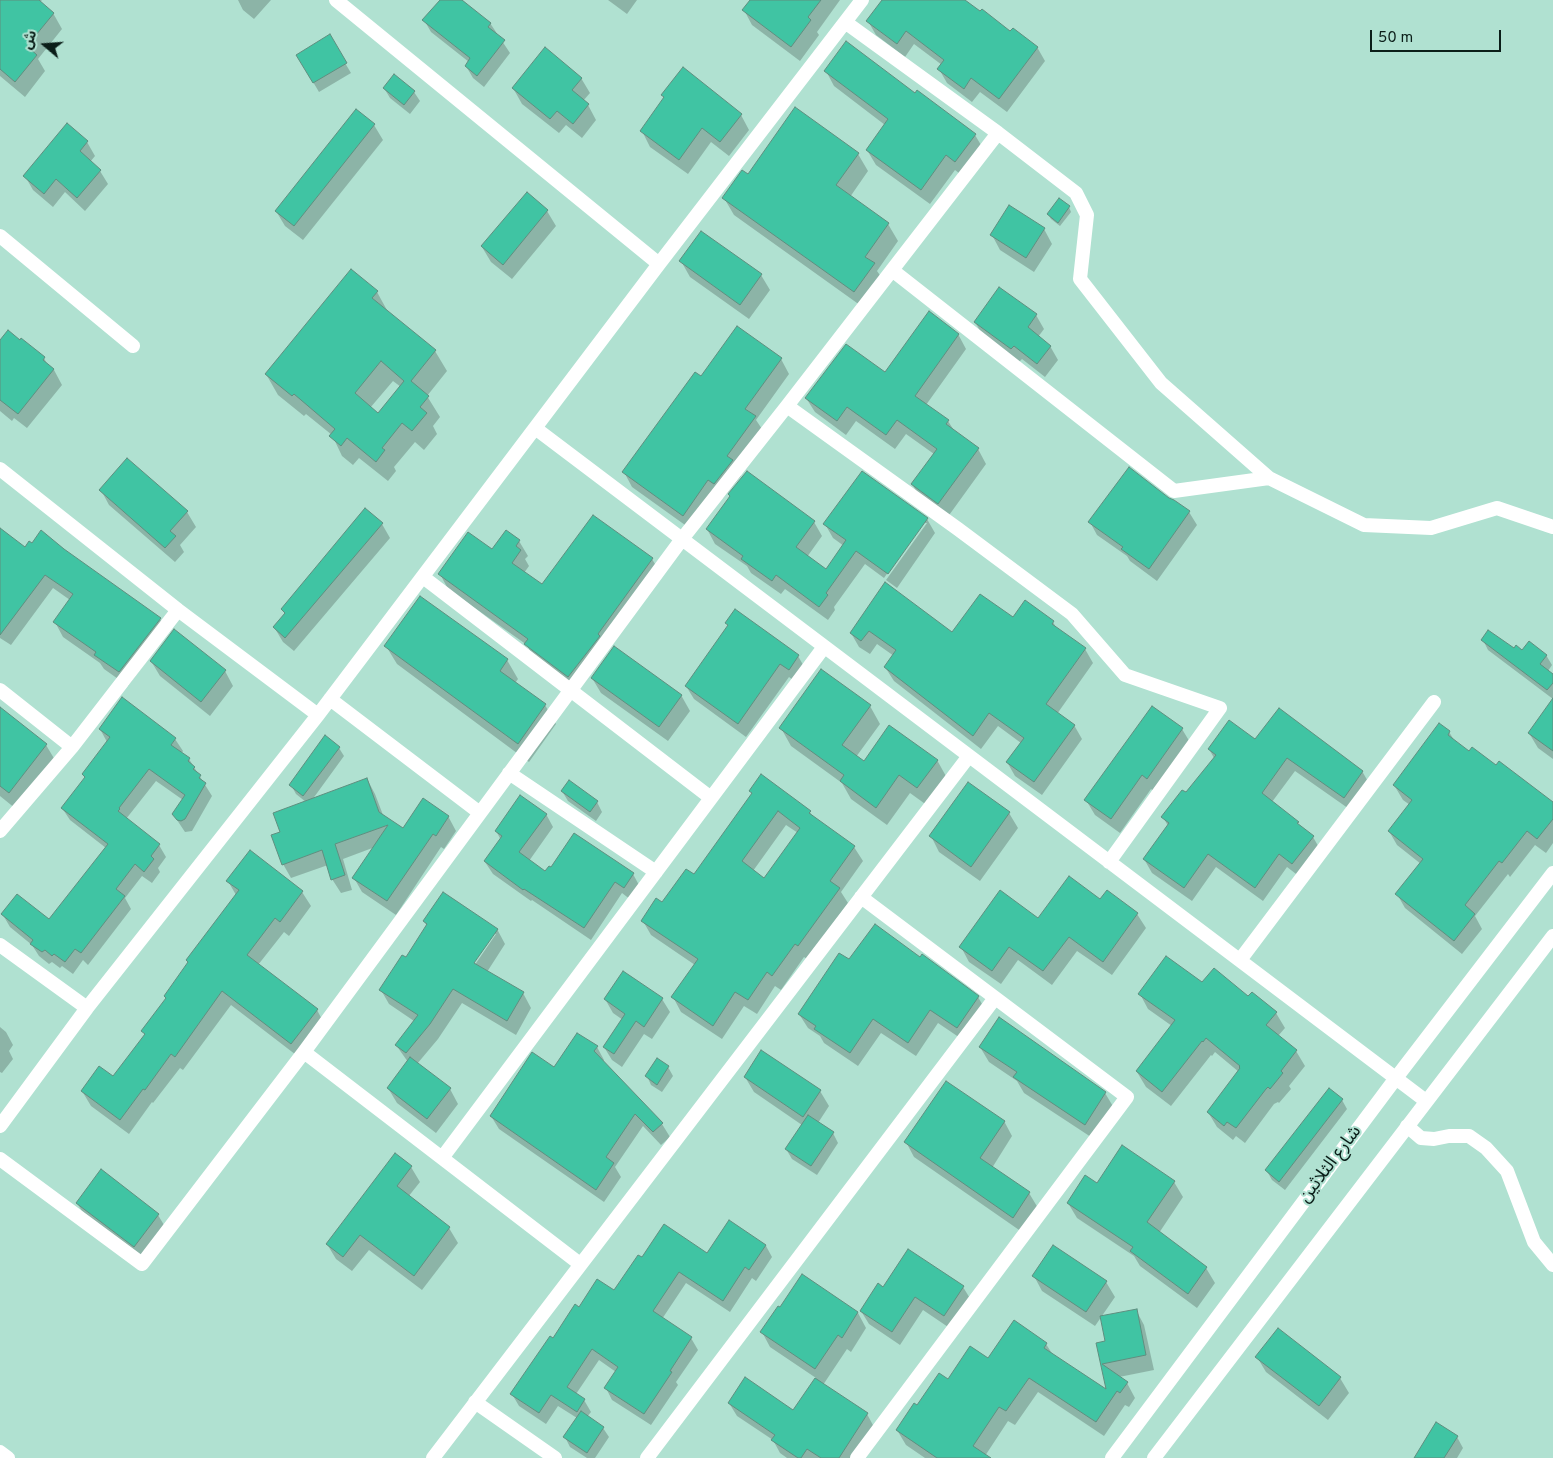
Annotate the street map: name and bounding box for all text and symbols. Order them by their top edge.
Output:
north arrow [20,20,70,70]
scale bar [1373,20,1504,52]
text: ش [19,28,41,52]
text: 50 m [1378,29,1413,48]
street label: شارع الثلاثين [1295,1122,1367,1208]

